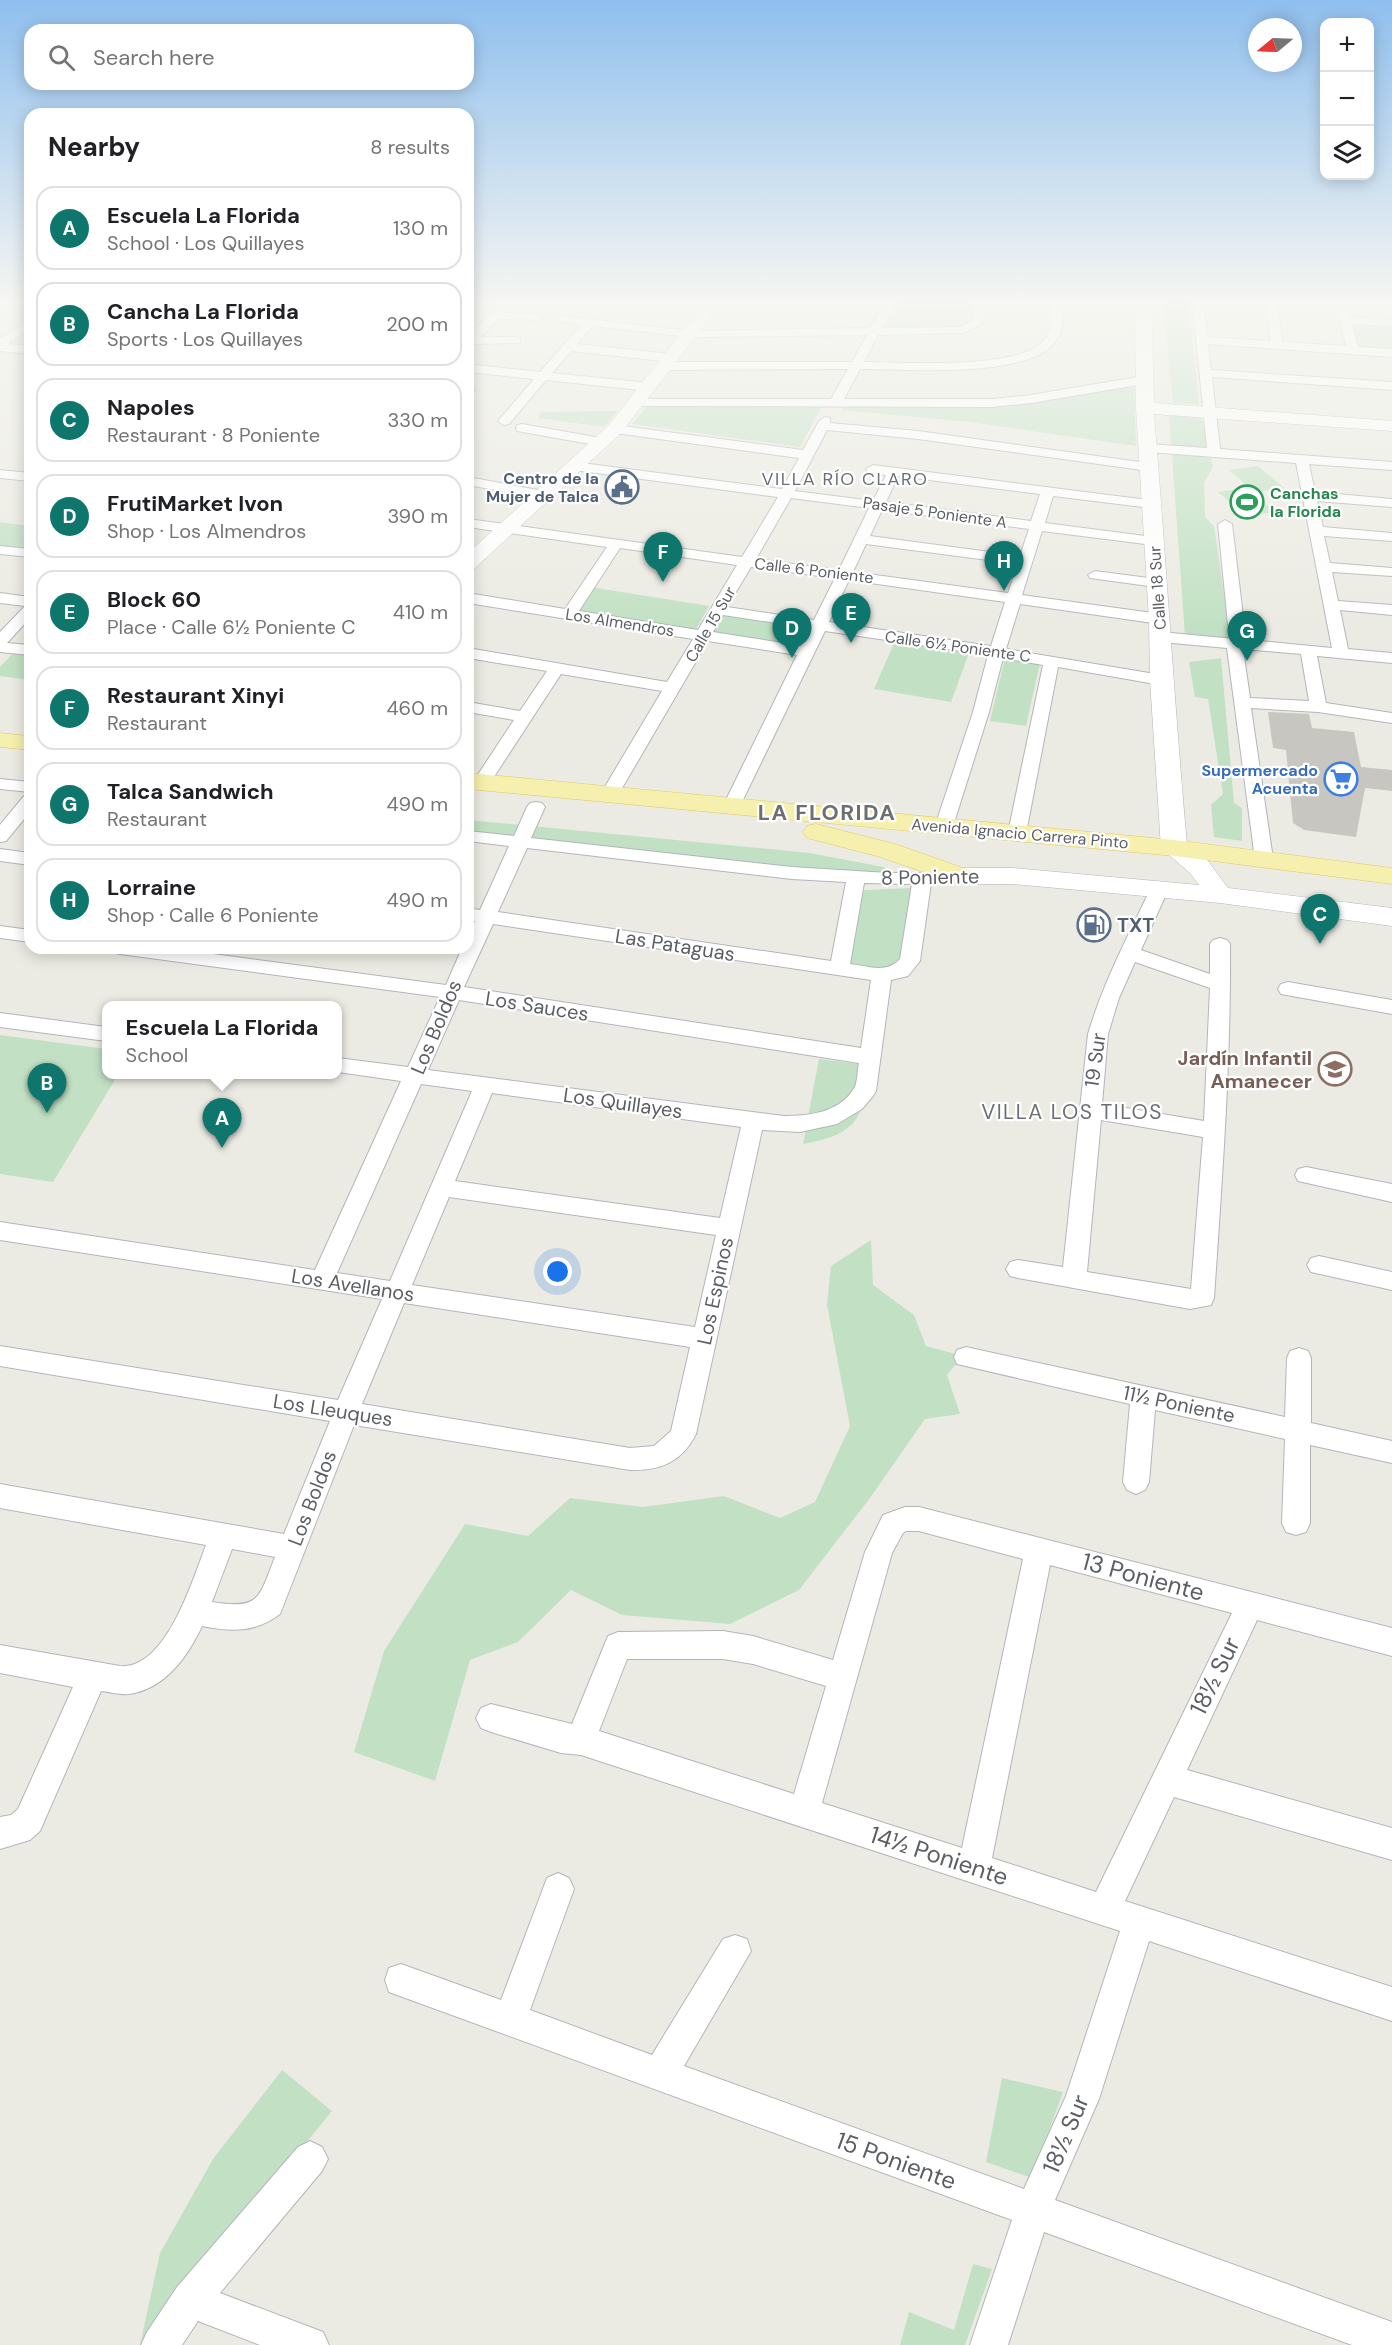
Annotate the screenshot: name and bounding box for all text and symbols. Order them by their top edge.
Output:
north arrow [1248,18,1302,72]
map controls [1320,18,1374,180]
button: + [1320,18,1374,72]
search box [24,24,474,90]
icon: search [45,41,78,74]
text: Search here [93,43,214,72]
button: − [1320,72,1374,126]
button: layers [1320,126,1374,180]
text: Nearby [48,130,140,164]
text: 8 results [370,134,450,160]
text: Escuela La Florida [107,201,300,230]
text: A [62,215,77,241]
text: 130 m [393,215,448,241]
text: School · Los Quillayes [107,230,304,256]
text: Cancha La Florida [107,297,299,326]
text: B [63,311,76,337]
text: 200 m [386,311,448,337]
text: Sports · Los Quillayes [107,326,303,352]
text: Napoles [107,393,195,422]
text: C [62,407,77,433]
text: 330 m [388,407,448,433]
text: Restaurant · 8 Poniente [107,422,320,448]
district label: VILLA RÍO CLARO [761,467,929,491]
place label: Centro de la Mujer de Talca [486,468,599,507]
public building icon: Centro de la Mujer de Talca [604,469,640,505]
place label: Canchas la Florida [1270,483,1341,522]
sports icon: Canchas la Florida [1229,484,1265,520]
text: FrutiMarket Ivon [107,489,283,518]
street label: Pasaje 5 Poniente A [862,492,1009,533]
text: D [62,503,77,529]
text: 390 m [387,503,448,529]
text: Shop · Los Almendros [107,518,306,544]
pin: F [644,532,682,582]
pin: H [984,542,1024,591]
street label: Calle 18 Sur [1144,545,1171,631]
street label: Calle 6 Poniente [753,553,875,588]
street label: Calle 15 Sur [680,583,741,666]
text: Block 60 [107,585,201,614]
pin: E [832,594,870,643]
text: E [64,599,75,625]
text: 410 m [393,599,448,625]
street label: Los Almendros [564,604,676,641]
pin: D [772,608,812,658]
pin: G [1228,612,1266,661]
text: Place · Calle 6½ Poniente C [107,614,356,640]
street label: Calle 6½ Poniente C [884,626,1032,667]
text: Restaurant Xinyi [107,681,284,710]
text: F [64,695,75,721]
text: 460 m [386,695,448,721]
text: Restaurant [107,710,207,736]
place label: Supermercado Acuenta [1201,760,1318,799]
supermarket icon: Supermercado Acuenta [1323,761,1359,797]
text: Talca Sandwich [107,777,274,806]
text: G [62,791,77,817]
text: 490 m [386,791,448,817]
district label: LA FLORIDA [758,798,896,827]
text: Restaurant [107,806,207,832]
street label: Avenida Ignacio Carrera Pinto [911,814,1129,853]
street label: 8 Poniente [881,863,979,891]
text: Lorraine [107,873,196,902]
text: H [62,887,77,913]
text: 490 m [386,887,448,913]
pin: C [1300,894,1340,944]
text: Shop · Calle 6 Poniente [107,902,319,928]
fuel station icon: TXT [1076,907,1112,943]
place label: TXT [1117,912,1154,938]
street label: Las Pataguas [613,923,737,967]
street label: Los Boldos [404,976,468,1078]
street label: Los Sauces [484,985,590,1027]
popup [102,1001,342,1079]
text: Escuela La Florida [126,1013,318,1042]
street label: 19 Sur [1078,1031,1112,1089]
text: School [126,1042,188,1068]
place label: Jardín Infantil Amanecer [1178,1045,1312,1094]
school or university icon: Jardín Infantil Amanecer [1317,1051,1353,1087]
pin: B [28,1064,66,1113]
street label: Los Quillayes [562,1082,684,1124]
pin: A [202,1098,242,1148]
district label: VILLA LOS TILOS [981,1098,1163,1126]
street label: Los Espinos [691,1235,739,1347]
your location [543,1257,572,1286]
street label: Los Avellanos [290,1262,416,1308]
street label: 11½ Poniente [1121,1379,1237,1429]
street label: Los Lleuques [271,1388,395,1432]
street label: Los Boldos [282,1447,342,1549]
street label: 13 Poniente [1079,1545,1208,1608]
street label: 18½ Sur [1182,1632,1247,1720]
street label: 14½ Poniente [866,1819,1012,1892]
street label: 18½ Sur [1035,2089,1096,2178]
street label: 15 Poniente [832,2124,960,2197]

